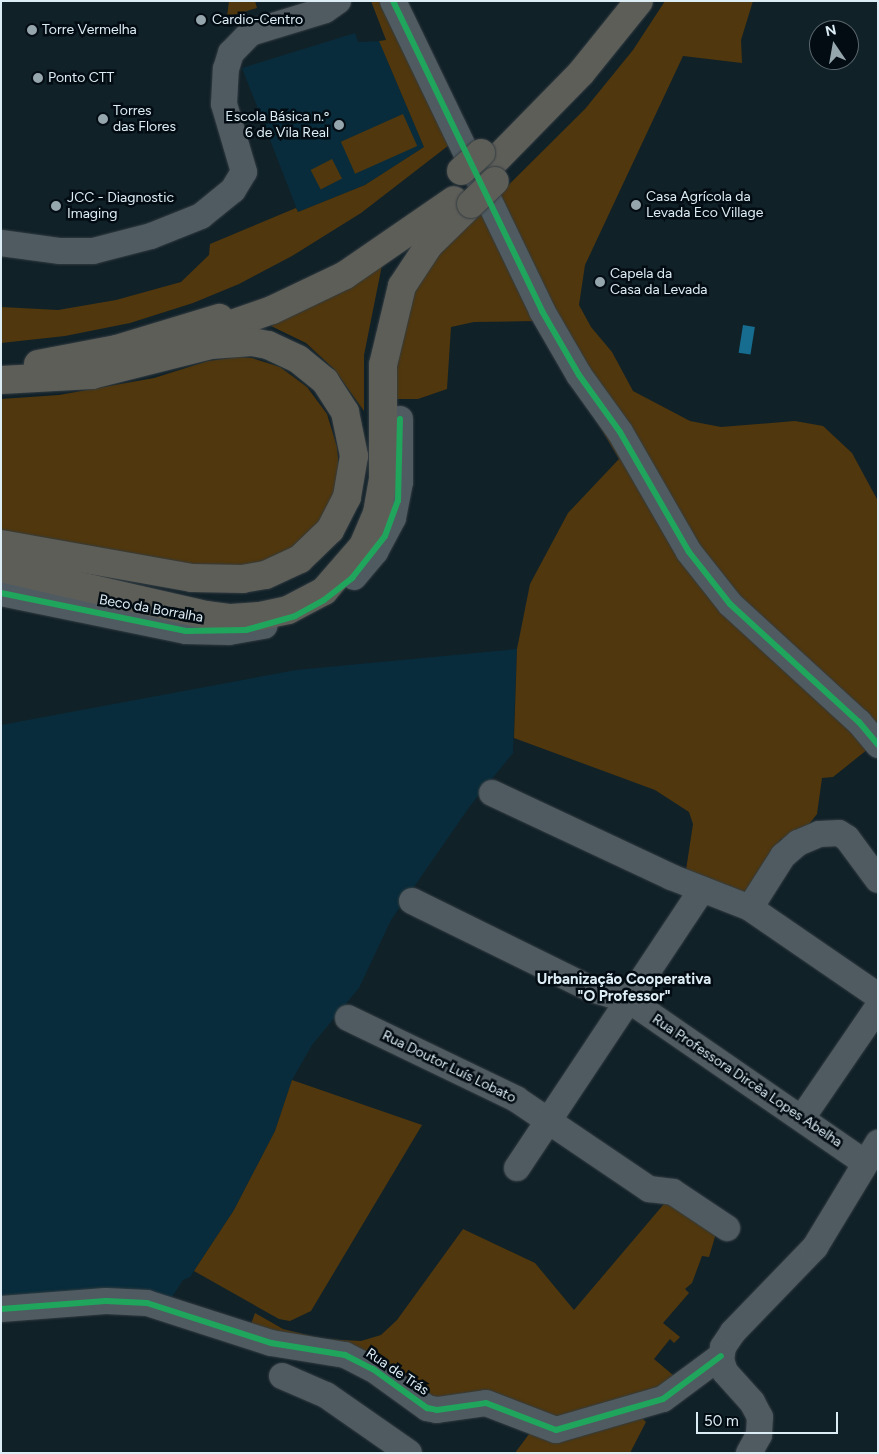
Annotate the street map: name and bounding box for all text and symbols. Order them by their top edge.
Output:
place label: Cardio-Centro [212,12,303,28]
marker: Cardio-Centro [194,13,208,27]
north arrow [809,20,859,70]
text: N [824,21,838,40]
place label: Torre Vermelha [42,22,137,38]
marker: Torre Vermelha [26,24,38,36]
place label: Ponto CTT [48,70,114,86]
marker: Ponto CTT [32,72,44,84]
place label: Torres das Flores [113,103,176,136]
place label: Escola Básica n.º 6 de Vila Real [225,109,329,142]
marker: Torres das Flores [97,113,109,125]
marker: Escola Básica n.º 6 de Vila Real [333,119,345,131]
place label: Casa Agrícola da Levada Eco Village [646,189,763,222]
place label: JCC - Diagnostic Imaging [67,190,174,222]
marker: JCC - Diagnostic Imaging [49,199,63,213]
marker: Casa Agrícola da Levada Eco Village [630,199,642,211]
place label: Capela da Casa da Levada [610,266,707,298]
marker: Capela da Casa da Levada [594,276,606,288]
street label: Beco da Borralha [98,592,204,626]
district label: Urbanização Cooperativa "O Professor" [537,970,711,1005]
street label: Rua Professora Dircêa Lopes Abelha [649,1011,845,1151]
street label: Rua Doutor Luís Lobato [379,1027,519,1107]
street label: Rua de Trás [362,1345,432,1399]
scale bar [699,1402,842,1434]
text: 50 m [704,1412,739,1430]

